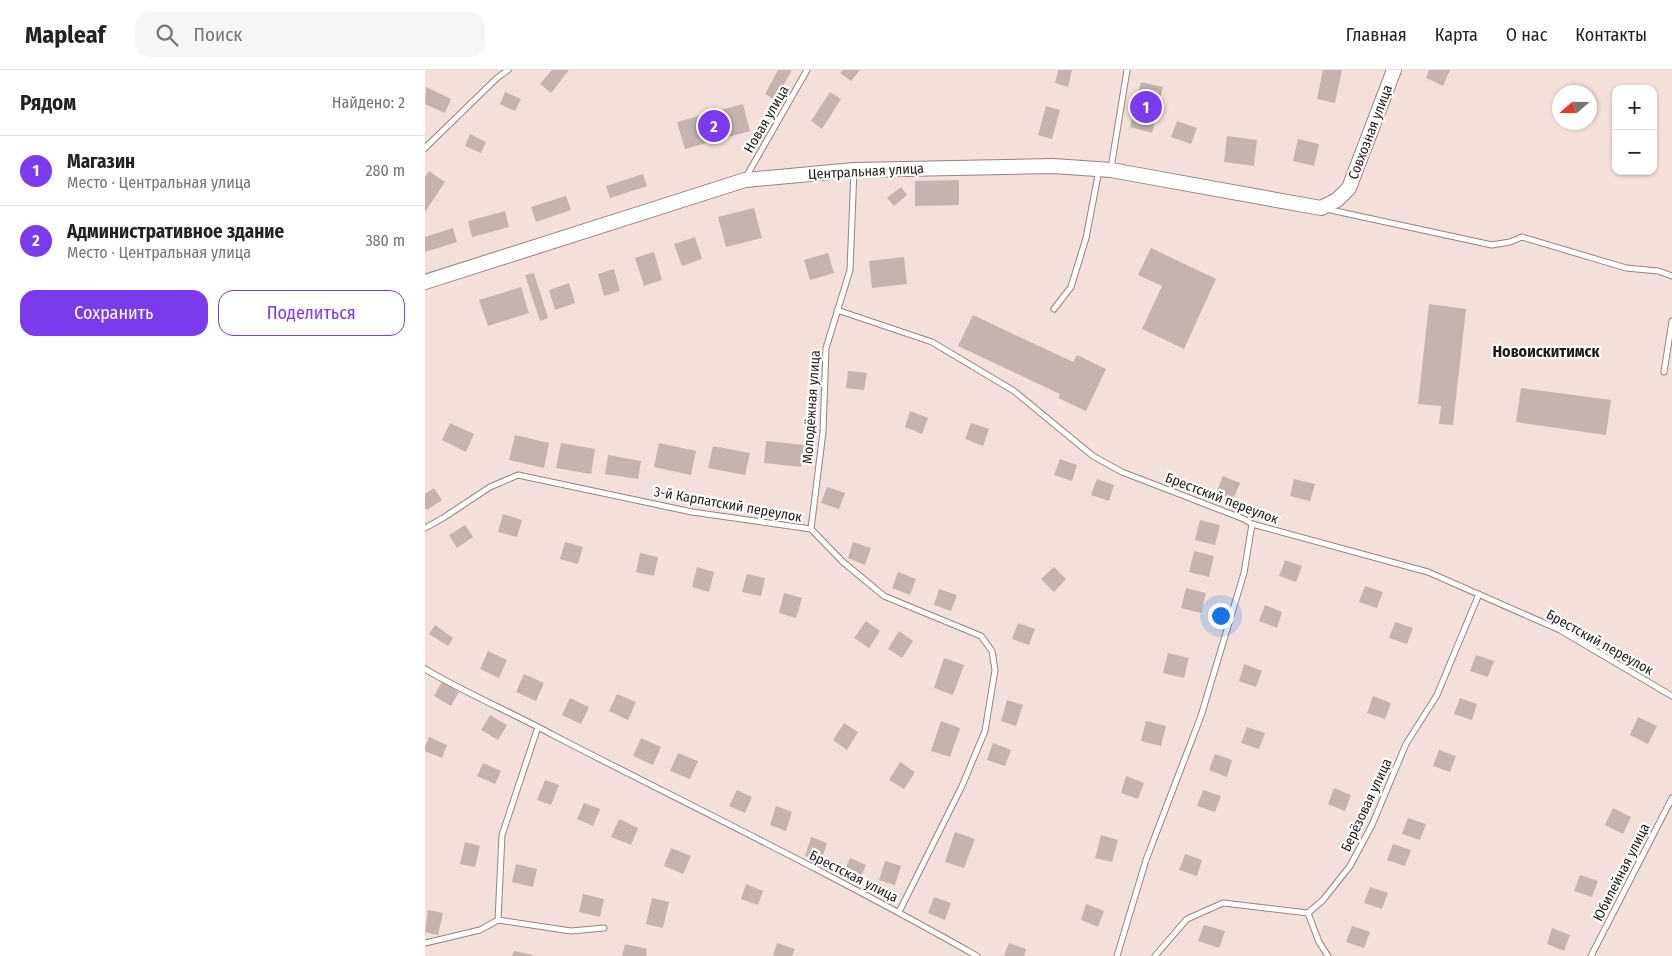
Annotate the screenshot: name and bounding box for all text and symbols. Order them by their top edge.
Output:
search box [135,12,485,57]
text: Mapleaf [25,21,105,49]
icon: search [153,21,181,49]
text: Поиск [193,23,242,46]
text: Главная [1346,24,1407,46]
text: Карта [1435,24,1478,46]
text: О нас [1506,24,1547,46]
text: Контакты [1575,24,1647,46]
street label: Новая улица [740,82,793,156]
street label: Совхозная улица [1345,82,1396,182]
north arrow [1552,85,1597,130]
map controls [1612,85,1657,175]
button: + [1612,85,1657,130]
pin: 1 [1130,88,1162,126]
text: Рядом [20,90,76,116]
text: Найдено: 2 [332,93,405,112]
pin: 2 [698,107,730,145]
button: − [1612,130,1657,175]
text: Магазин [67,150,135,173]
street label: Центральная улица [808,160,925,183]
text: 1 [33,161,39,180]
text: 280 m [366,161,405,180]
text: Место · Центральная улица [67,173,251,192]
text: Административное здание [67,220,284,243]
text: 2 [32,231,40,250]
text: 380 m [365,231,405,250]
text: Место · Центральная улица [67,243,251,262]
button: Сохранить [20,290,208,336]
button: Поделиться [218,290,405,336]
district label: Новоискитимск [1492,342,1601,361]
street label: Молодёжная улица [799,349,824,464]
street label: Брестский переулок [1163,469,1281,528]
street label: 3-й Карпатский переулок [653,483,804,526]
your location [1208,603,1234,629]
street label: Брестский переулок [1543,606,1657,679]
street label: Берёзовая улица [1337,756,1396,855]
street label: Юбилейная улица [1589,820,1653,924]
street label: Брестская улица [806,847,901,906]

